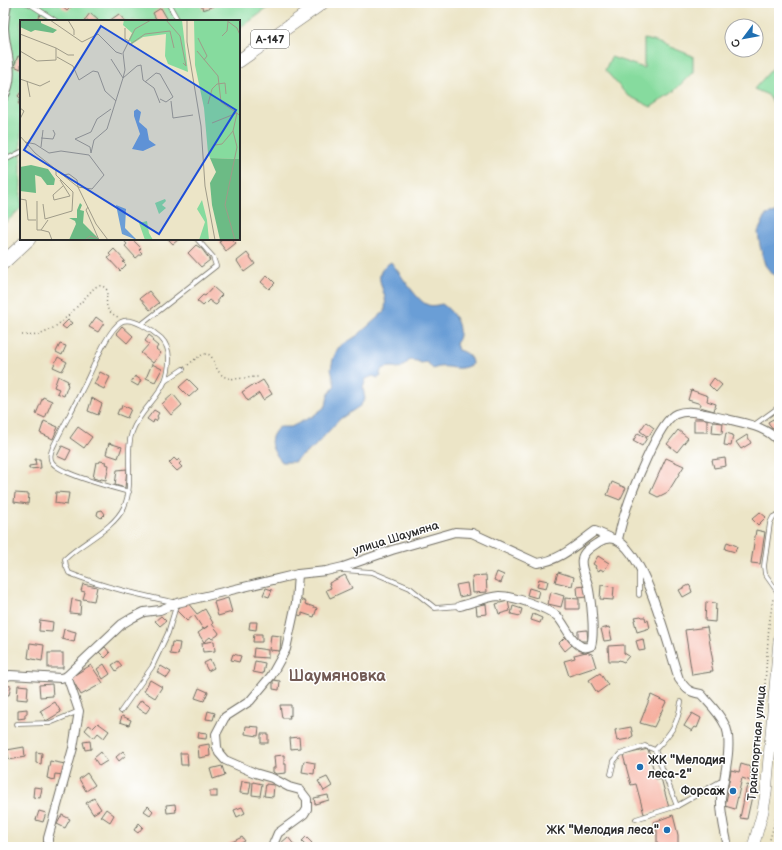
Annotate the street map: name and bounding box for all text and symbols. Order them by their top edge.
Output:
north arrow [724,18,764,58]
inset map [20,20,240,240]
road number: А-147 [251,30,289,48]
text: С [728,36,743,50]
street label: улица Шаумяна [351,518,441,558]
district label: Шаумяновка [288,667,386,686]
street label: Транспортная улица [744,685,770,801]
place label: ЖК "Мелодия леса-2" [647,753,726,782]
marker: ЖК "Мелодия леса-2" [635,762,645,772]
place label: Форсаж [681,784,726,799]
marker: Форсаж [728,786,738,796]
place label: ЖК "Мелодия леса" [546,823,659,838]
marker: ЖК "Мелодия леса" [662,825,672,835]

